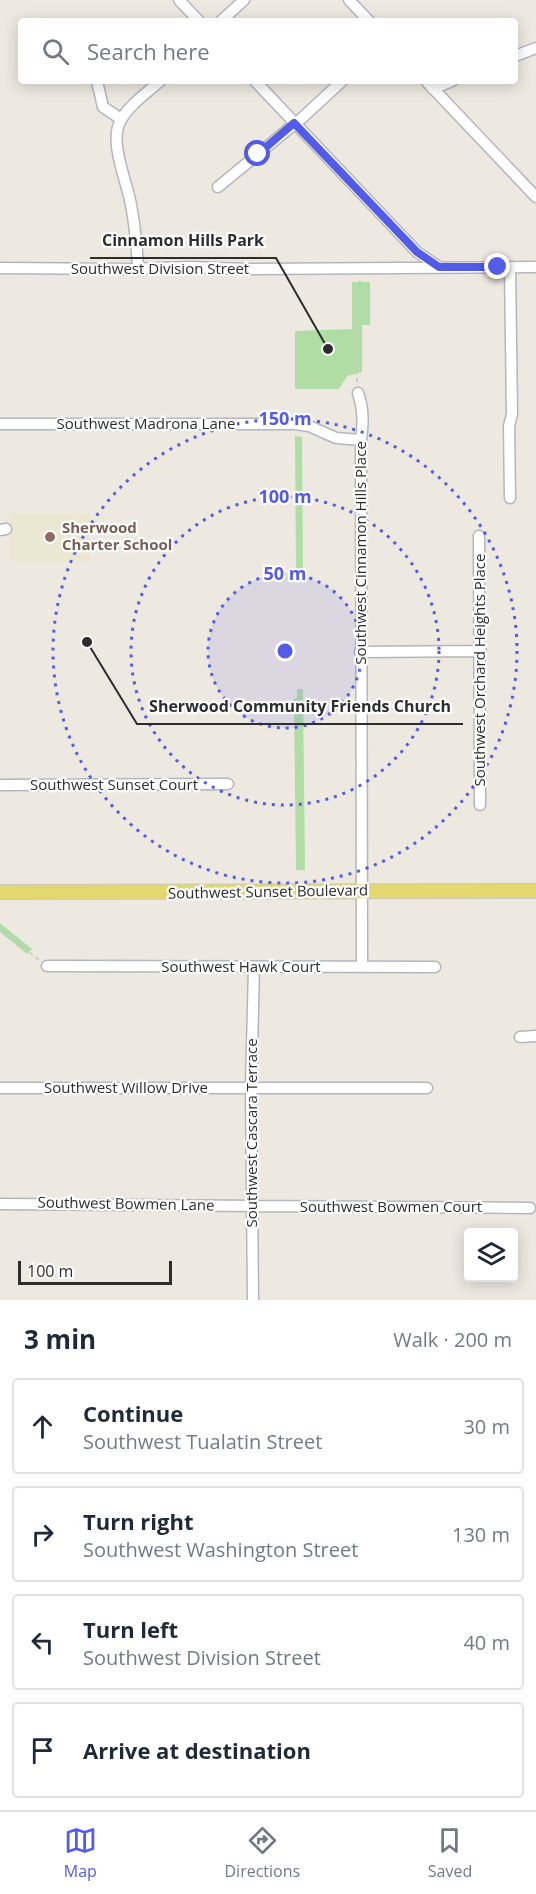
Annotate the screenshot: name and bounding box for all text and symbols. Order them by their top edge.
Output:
search box [18,18,518,84]
icon: search [39,35,72,68]
text: Search here [87,36,210,66]
route start [244,140,270,166]
callout: Cinnamon Hills Park [90,224,276,258]
text: Cinnamon Hills Park [102,229,264,251]
route end [484,253,510,279]
street label: Southwest Division Street [71,258,249,278]
text: 150 m [258,406,312,430]
street label: Southwest Madrona Lane [57,413,235,433]
street label: Southwest Cinnamon Hills Place [350,441,370,665]
text: 100 m [258,484,312,508]
place label: Sherwood Charter School [62,517,172,554]
marker: Sherwood Charter School [43,530,57,544]
street label: Southwest Orchard Heights Place [469,554,489,786]
text: 50 m [264,561,306,585]
centre of rings [275,641,295,661]
callout: Sherwood Community Friends Church [137,690,463,724]
text: Sherwood Community Friends Church [149,695,451,717]
street label: Southwest Sunset Court [30,774,198,794]
street label: Southwest Sunset Boulevard [168,879,368,903]
street label: Southwest Hawk Court [161,956,321,976]
street label: Southwest Cascara Terrace [241,1038,261,1228]
street label: Southwest Willow Drive [44,1077,208,1097]
street label: Southwest Bowmen Lane [37,1191,215,1215]
street label: Southwest Bowmen Court [300,1196,482,1216]
map controls [464,1228,518,1282]
button: layers [464,1228,518,1282]
scale bar [18,1258,172,1286]
text: 100 m [27,1260,73,1282]
text: 3 min [24,1321,96,1357]
text: Walk · 200 m [393,1326,512,1353]
text: Continue [83,1398,183,1428]
icon: ahead [26,1410,59,1443]
text: 30 m [463,1413,510,1440]
text: Southwest Tualatin Street [83,1428,322,1455]
text: Turn right [83,1506,194,1536]
icon: right [26,1518,59,1551]
text: 130 m [452,1521,510,1548]
text: Southwest Washington Street [83,1536,358,1563]
text: Turn left [83,1614,178,1644]
icon: left [26,1626,59,1659]
text: 40 m [463,1629,510,1656]
text: Southwest Division Street [83,1644,321,1671]
icon: arrive [26,1734,59,1767]
text: Arrive at destination [83,1735,311,1765]
tab: Map [64,1824,97,1882]
tab: Directions [224,1824,300,1882]
tab: Saved [428,1824,472,1882]

